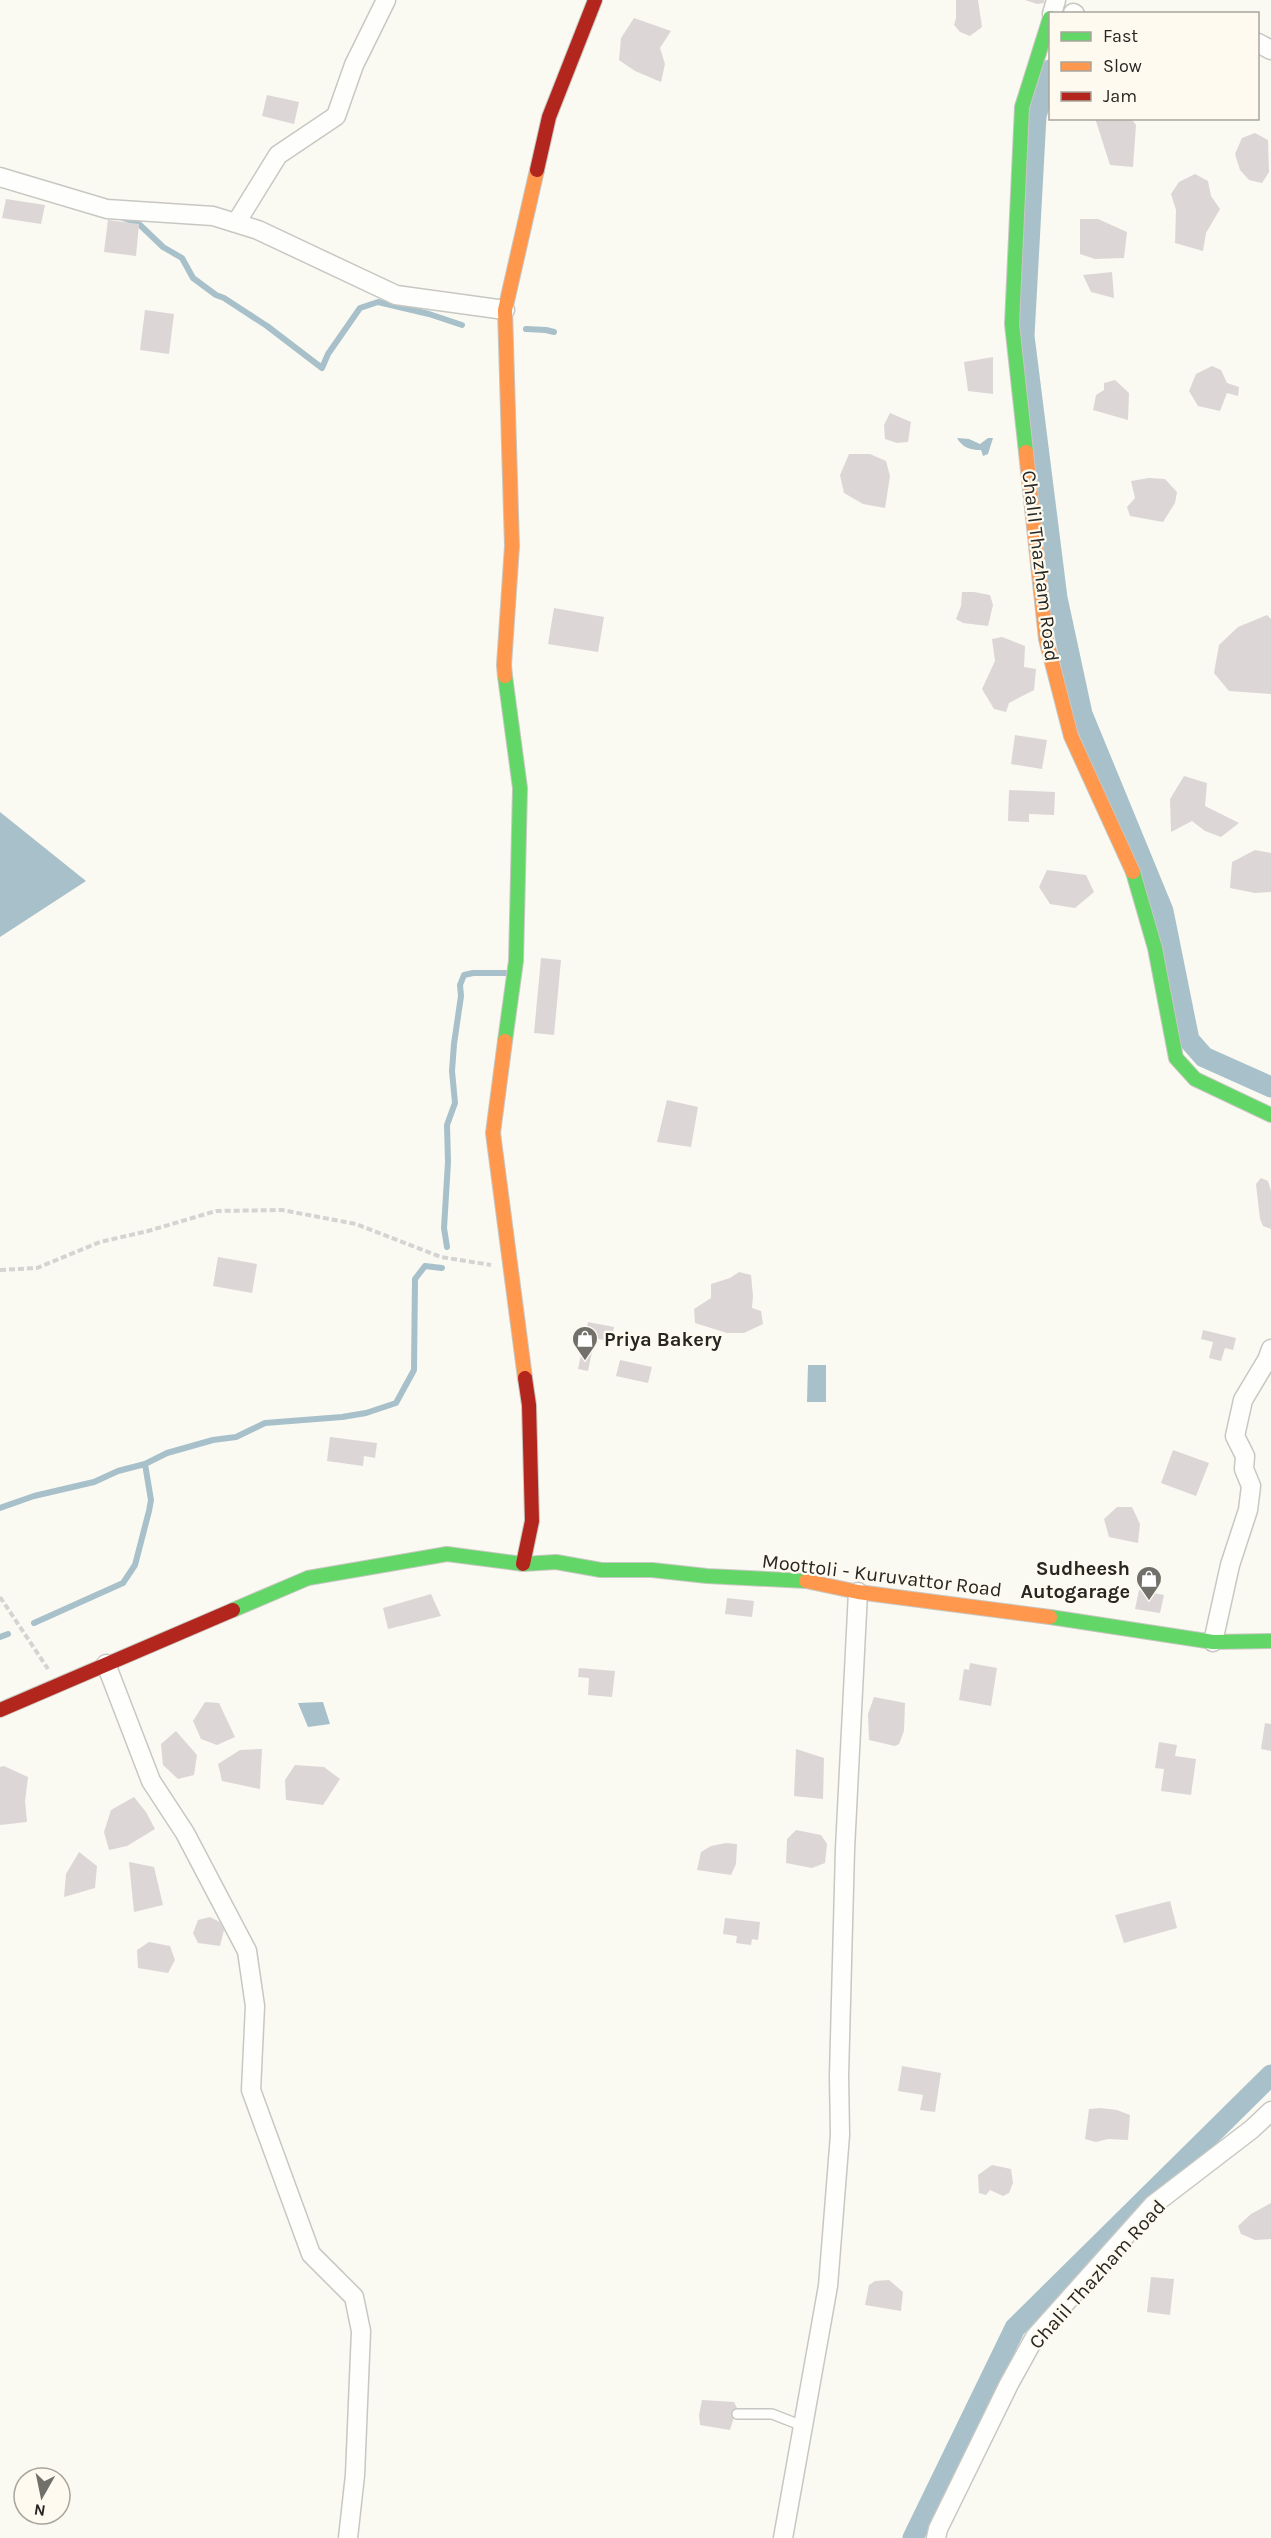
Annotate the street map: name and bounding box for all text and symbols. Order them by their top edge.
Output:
legend [1049,12,1259,120]
text: Fast [1103,25,1138,47]
text: Slow [1103,55,1142,77]
text: Jam [1103,85,1137,107]
street label: Chalil Thazham Road [1017,469,1064,663]
shop icon: Priya Bakery [570,1324,600,1362]
place label: Priya Bakery [604,1328,722,1351]
street label: Moottoli - Kuruvattor Road [761,1549,1003,1602]
place label: Sudheesh Autogarage [1021,1557,1130,1603]
shop icon: Sudheesh Autogarage [1134,1564,1164,1602]
street label: Chalil Thazham Road [1024,2195,1170,2354]
north arrow [12,2466,72,2526]
text: N [33,2500,47,2521]

